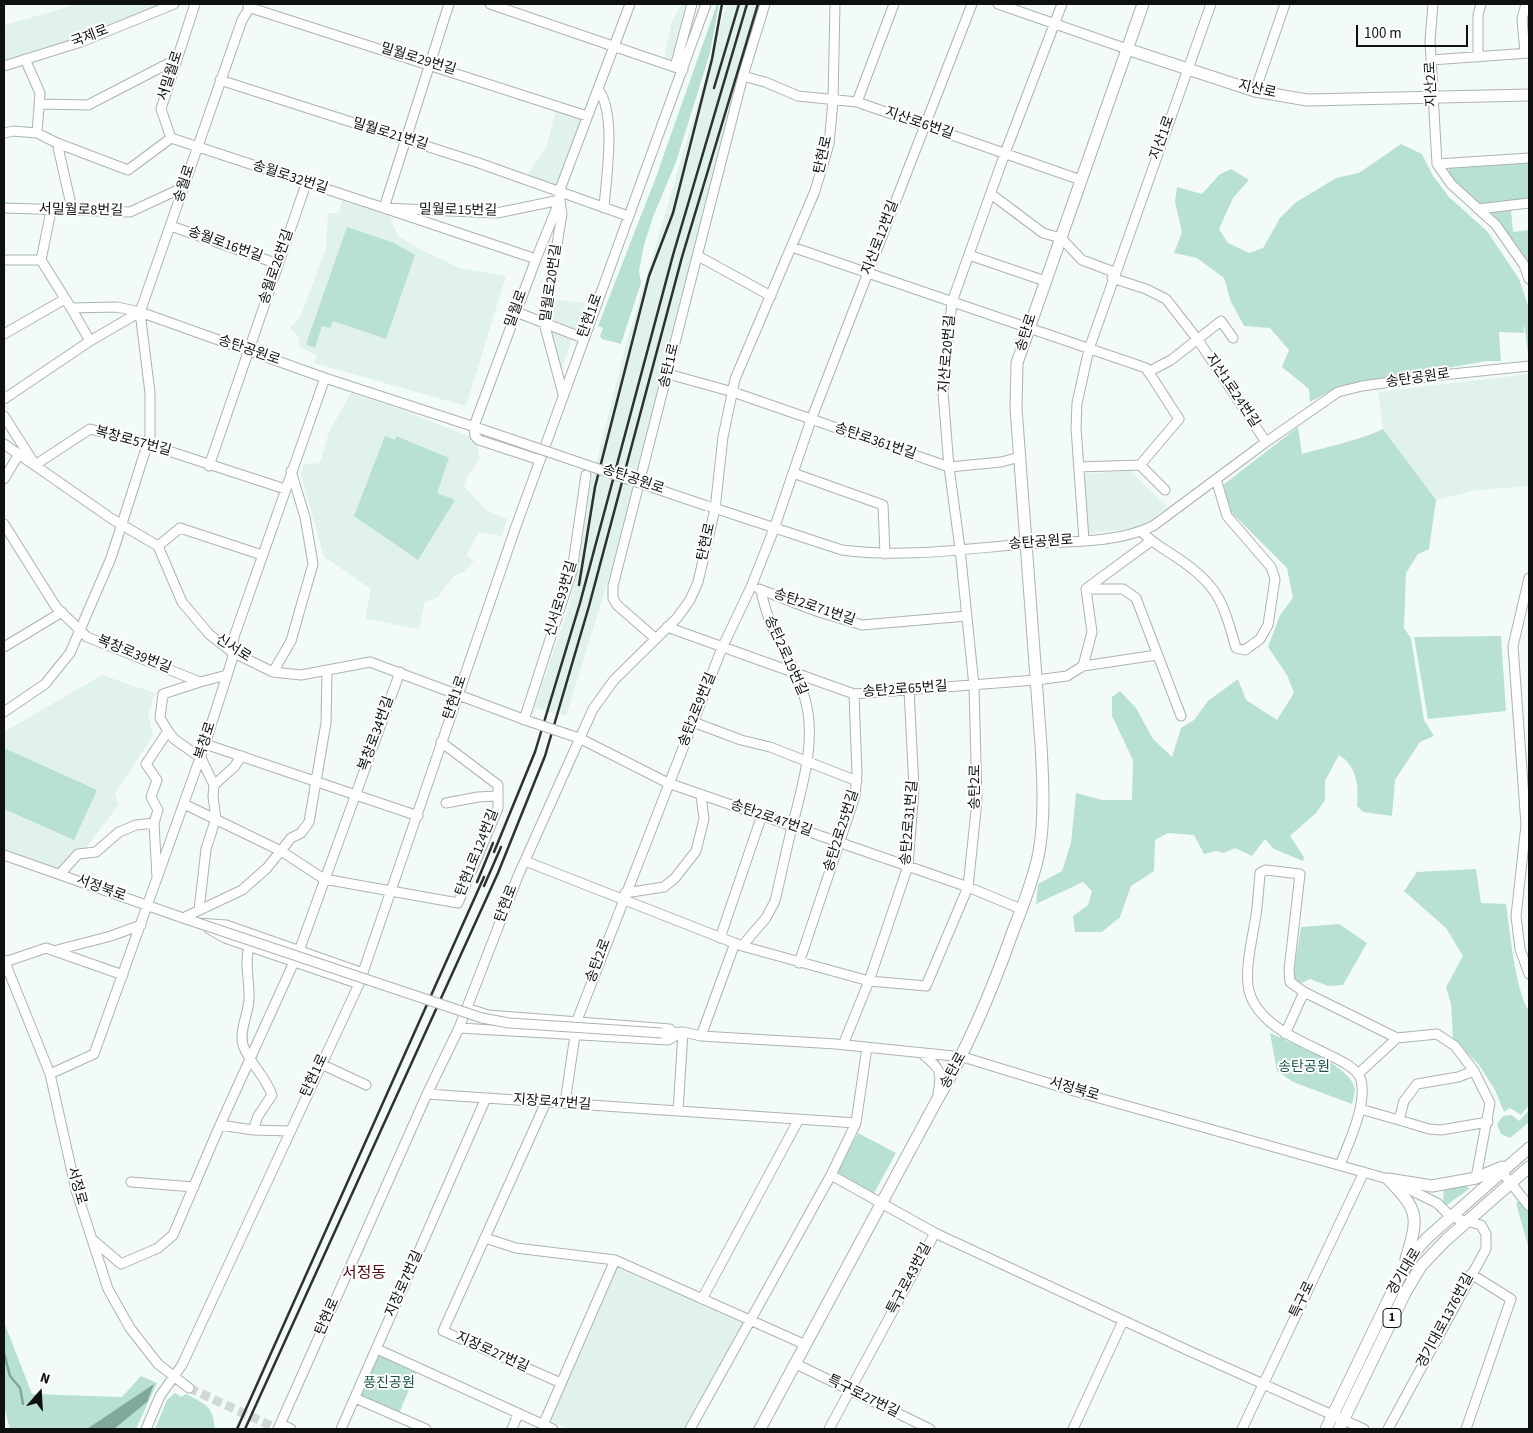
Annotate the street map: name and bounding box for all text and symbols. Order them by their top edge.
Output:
scale bar [1358,15,1470,47]
street label: 국제로 [69,22,111,52]
text: 100 m [1364,23,1402,44]
street label: 밀월로29번길 [378,41,458,79]
street label: 서밀월로 [155,49,187,103]
street label: 지산2로 [1423,61,1441,107]
street label: 지산로 [1236,77,1278,103]
street label: 지산로6번길 [883,104,955,144]
street label: 지산1로 [1147,114,1179,162]
street label: 밀월로21번길 [350,116,430,154]
street label: 탄현로 [811,134,837,176]
street label: 송월로32번길 [250,158,330,198]
street label: 송월로 [171,163,199,205]
street label: 지산로12번길 [859,198,903,278]
street label: 서밀월로8번길 [39,202,123,220]
street label: 밀월로15번길 [419,202,497,220]
street label: 송월로16번길 [185,224,265,266]
street label: 송월로26번길 [256,227,298,307]
street label: 밀월로20번길 [538,243,566,323]
street label: 밀월로 [502,288,532,330]
street label: 탄현1로 [575,292,607,340]
street label: 송탄로 [1013,312,1041,354]
street label: 지산로20번길 [936,314,960,394]
street label: 송탄공원로 [216,333,282,369]
street label: 송탄1로 [656,342,684,390]
street label: 지산1로24번길 [1201,351,1263,431]
street label: 송탄공원로 [1385,366,1451,392]
street label: 송탄로361번길 [832,420,918,464]
street label: 복창로57번길 [93,424,173,460]
street label: 송탄공원로 [600,462,666,498]
street label: 탄현로 [694,521,720,563]
street label: 송탄공원로 [1008,532,1074,554]
street label: 신서로93번길 [543,559,581,639]
street label: 송탄2로71번길 [771,586,857,630]
street label: 송탄2로19번길 [760,614,810,698]
street label: 신서로 [212,632,254,666]
street label: 복창로39번길 [95,633,173,677]
street label: 송탄2로9번길 [676,671,720,749]
street label: 탄현1로 [441,674,471,722]
street label: 송탄2로65번길 [862,679,948,701]
street label: 복창로34번길 [356,694,398,774]
street label: 복창로 [192,720,220,762]
street label: 송탄2로 [967,764,985,810]
street label: 송탄2로31번길 [898,780,922,866]
street label: 송탄2로25번길 [821,788,863,874]
street label: 송탄2로47번길 [728,797,814,841]
street label: 탄현1로124번길 [453,807,503,899]
street label: 서정북로 [74,872,128,906]
street label: 탄현로 [492,883,522,925]
street label: 송탄2로 [583,937,615,985]
street label: 송탄로 [937,1050,971,1092]
street label: 탄현1로 [298,1052,332,1100]
park label: 송탄공원 [1278,1060,1330,1076]
street label: 서정북로 [1047,1075,1101,1105]
street label: 지장로47번길 [512,1092,592,1114]
street label: 서정로 [63,1165,89,1207]
street label: 특구로43번길 [884,1240,936,1318]
street label: 경기대로 [1385,1246,1425,1298]
street label: 지장로7번길 [383,1248,427,1320]
district label: 서정동 [342,1264,386,1284]
street label: 경기대로1376번길 [1414,1271,1478,1371]
street label: 특구로 [1287,1279,1319,1321]
street label: 탄현로 [312,1296,344,1338]
road number: 1 [1383,1309,1401,1328]
street label: 지장로27번길 [453,1329,531,1377]
north arrow [15,1368,65,1418]
text: N [37,1368,53,1390]
street label: 특구로27번길 [824,1372,902,1422]
park label: 풍진공원 [363,1376,415,1392]

